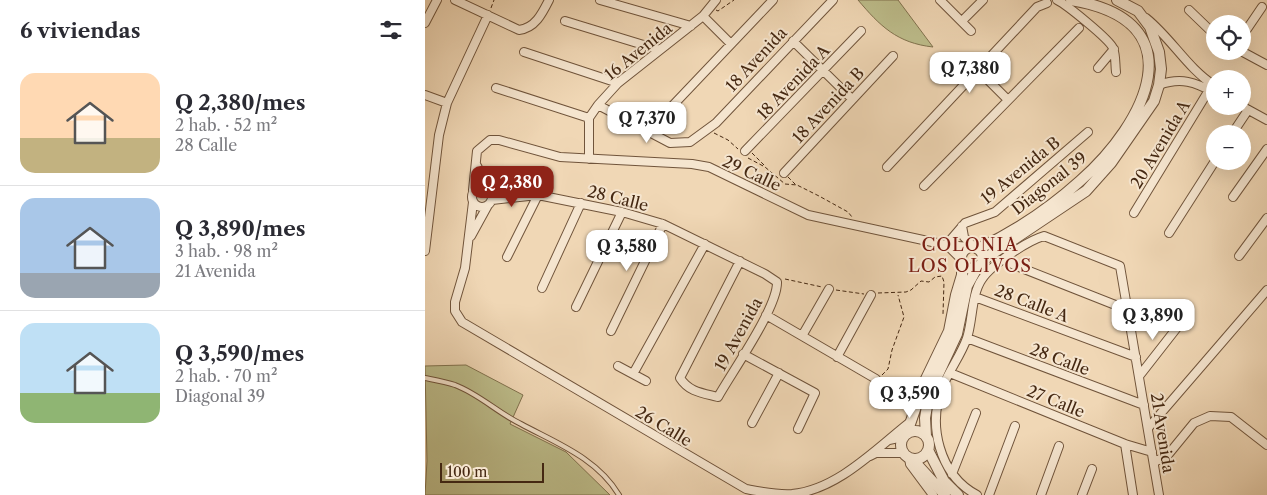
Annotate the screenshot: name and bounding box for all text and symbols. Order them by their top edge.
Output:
map controls [1206,15,1251,170]
button: locate [1206,15,1251,60]
icon: filters [377,16,405,44]
street label: 16 Avenida [600,17,676,84]
text: 6 viviendas [20,18,141,43]
street label: 18 Avenida [721,22,791,95]
street label: 18 Avenida A [752,40,834,124]
pin: Q 7,380 [924,52,1016,94]
text: Q 7,380 [941,58,999,78]
street label: 18 Avenida B [788,63,868,147]
button: + [1206,70,1251,115]
text: Q 2,380/mes [175,90,305,115]
icon: home [60,93,120,153]
street label: 20 Avenida A [1126,95,1195,192]
pin: Q 7,370 [601,102,693,144]
text: Q 7,370 [618,108,676,128]
text: 2 hab. · 52 m² [175,115,277,135]
button: − [1206,125,1251,170]
street label: 19 Avenida B [976,132,1064,208]
text: 28 Calle [175,135,237,155]
street label: Diagonal 39 [1007,147,1091,219]
street label: 29 Calle [720,151,784,195]
pin: Q 2,380 [466,166,558,208]
text: Q 2,380 [482,172,542,192]
street label: 28 Calle [585,181,651,215]
text: Q 3,890/mes [175,216,306,241]
icon: home [60,218,120,278]
pin: Q 3,580 [581,230,673,272]
district label: COLONIA LOS OLIVOS [908,234,1032,277]
text: Q 3,580 [597,236,657,256]
text: 3 hab. · 98 m² [175,241,278,261]
text: 21 Avenida [175,261,256,281]
street label: 28 Calle A [992,280,1073,327]
street label: 19 Avenida [710,293,767,374]
pin: Q 3,890 [1107,298,1199,341]
text: Q 3,890 [1123,305,1183,325]
street label: 28 Calle [1027,339,1093,379]
text: Q 3,590/mes [175,341,304,366]
icon: home [60,343,120,403]
text: 2 hab. · 70 m² [175,366,278,386]
pin: Q 3,590 [864,376,956,419]
street label: 27 Calle [1024,380,1088,422]
text: Q 3,590 [880,383,940,403]
text: Diagonal 39 [175,386,265,406]
street label: 21 Avenida [1147,392,1179,475]
street label: 26 Calle [632,401,696,451]
scale bar [440,460,544,483]
text: 100 m [447,463,487,481]

